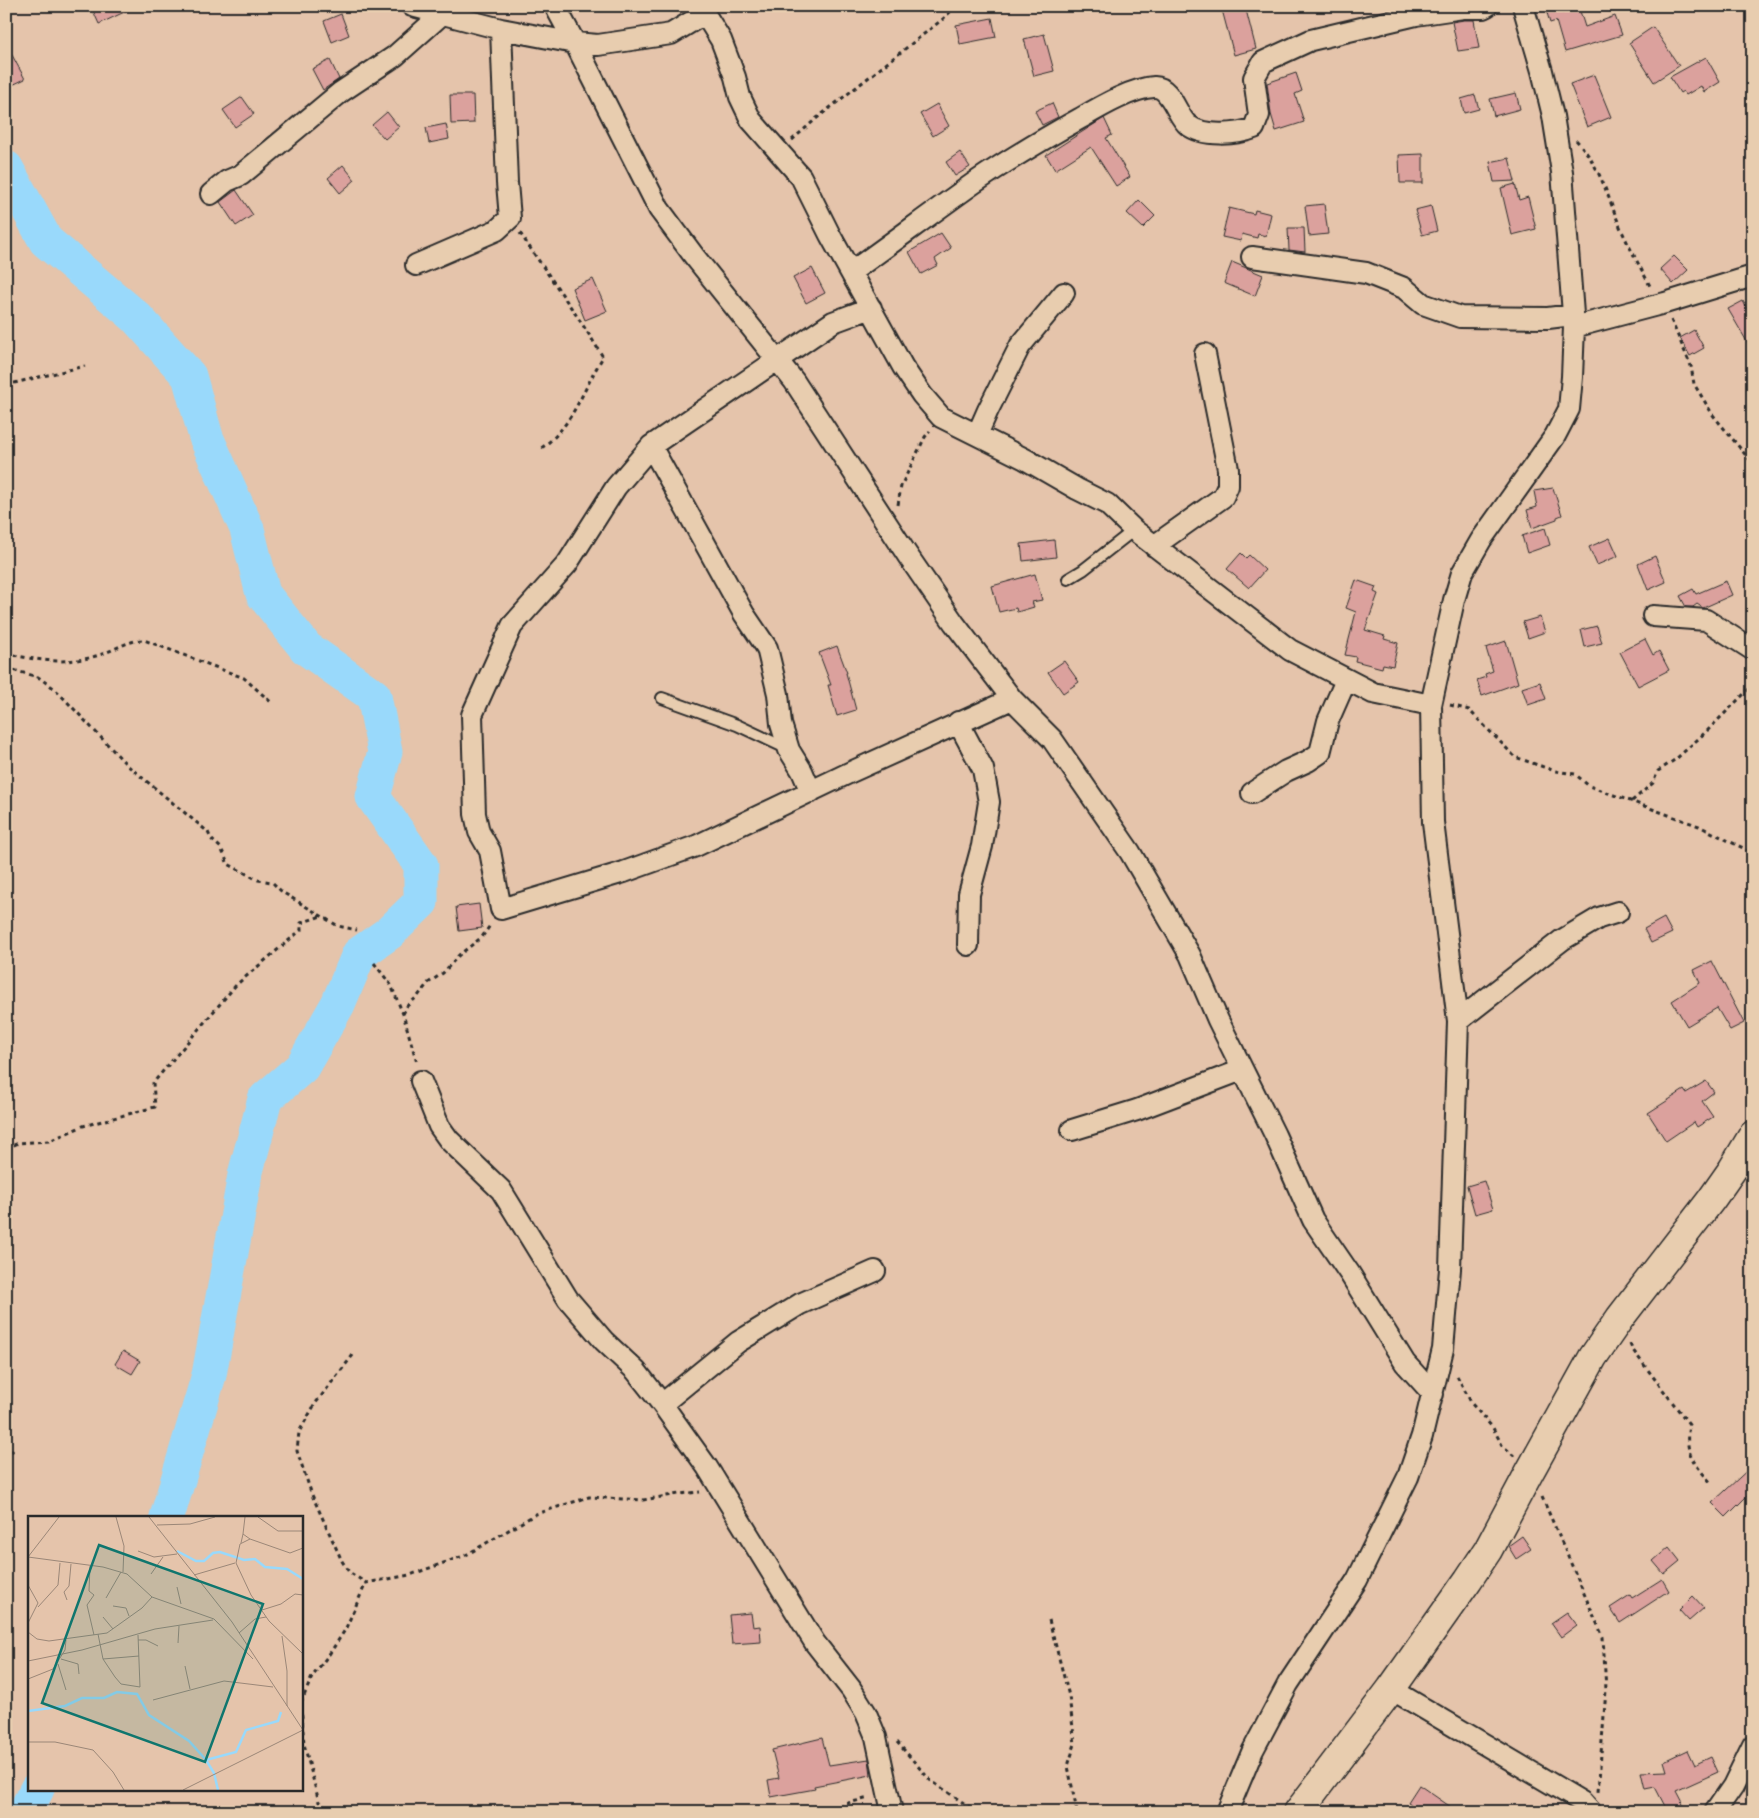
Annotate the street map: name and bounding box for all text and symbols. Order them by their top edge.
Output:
inset map [28,1516,302,1790]

